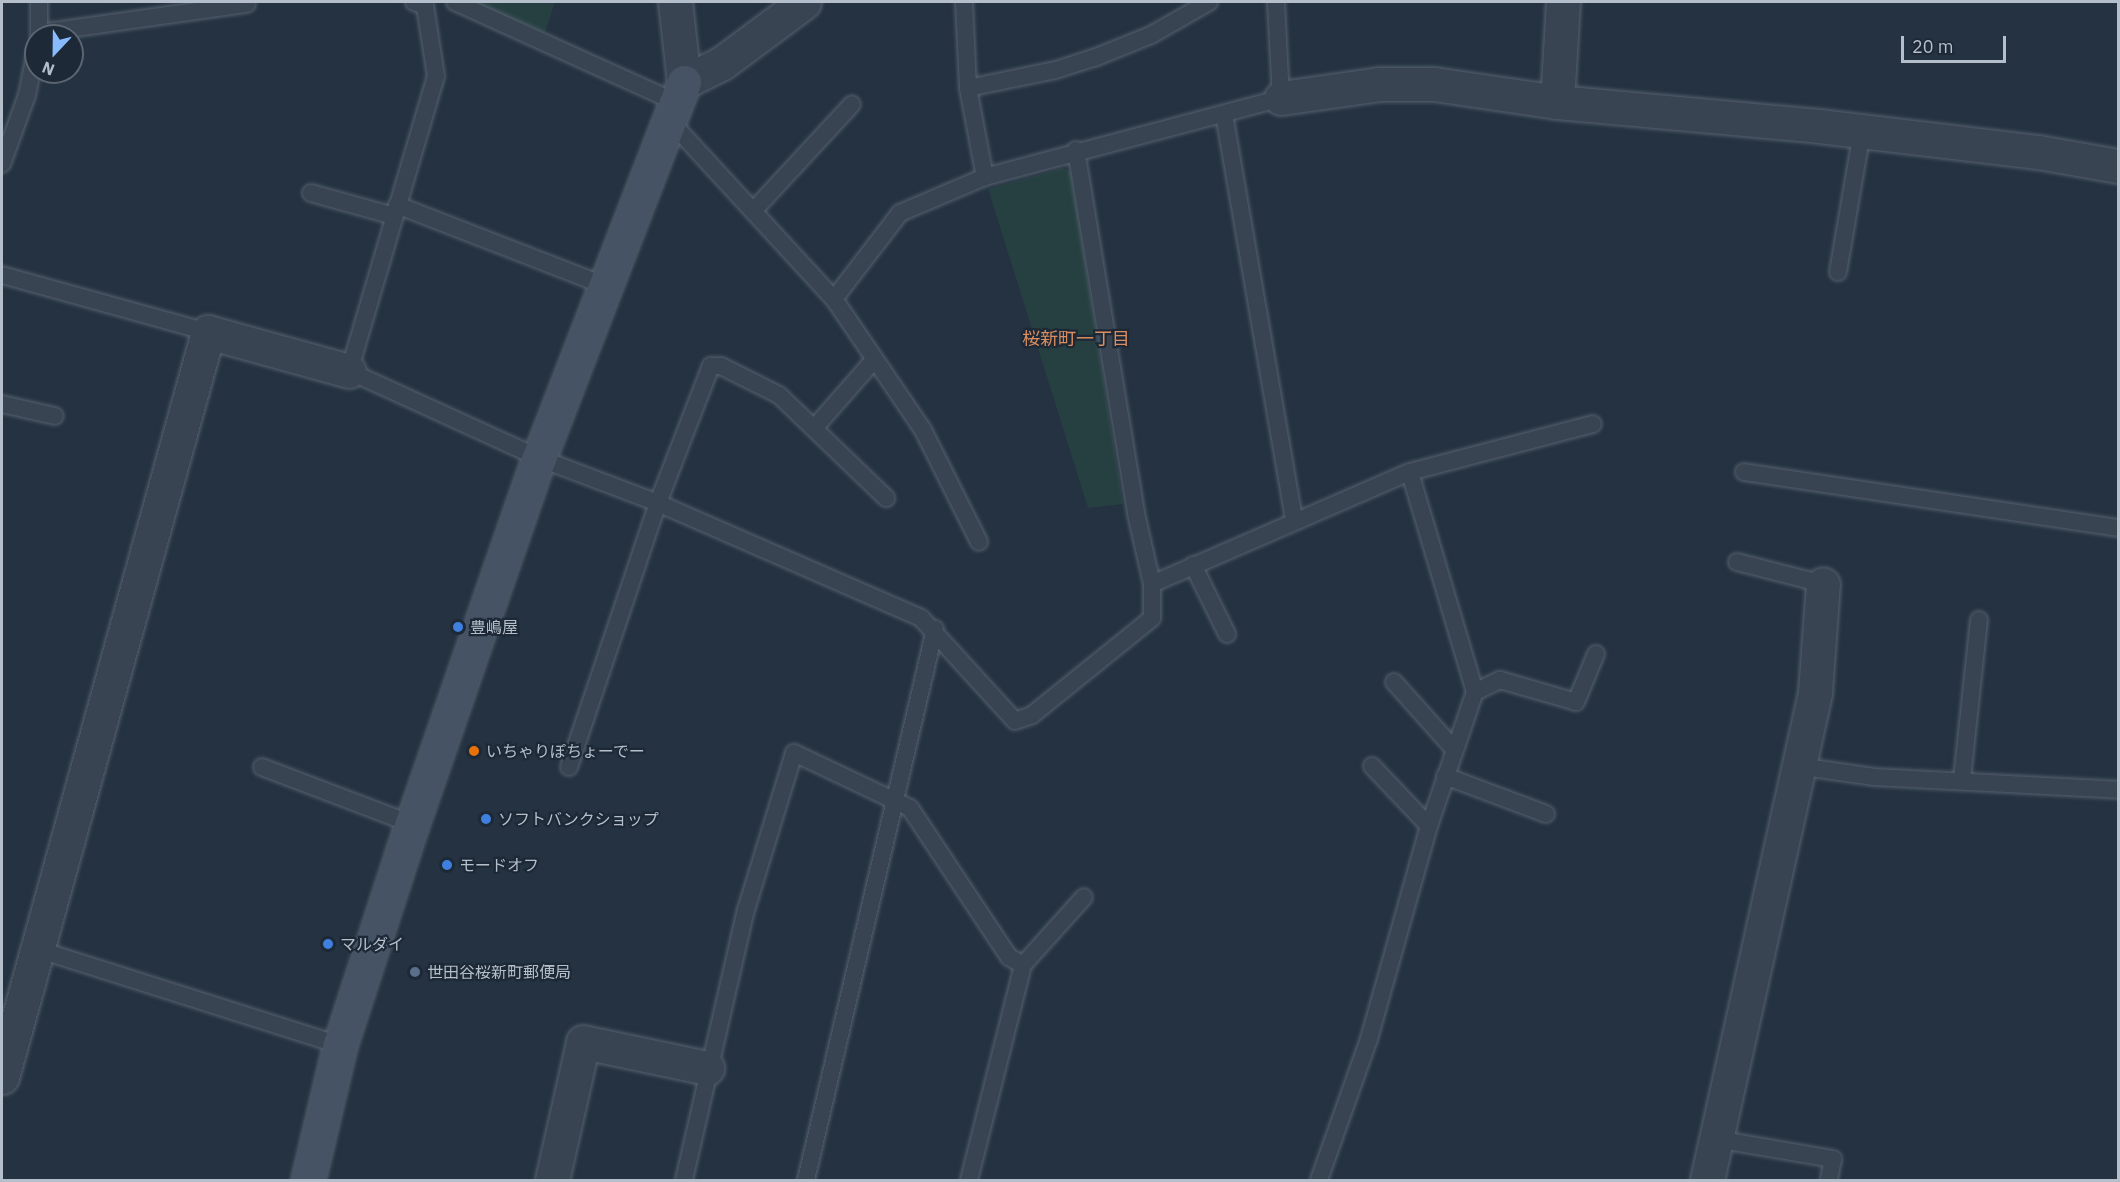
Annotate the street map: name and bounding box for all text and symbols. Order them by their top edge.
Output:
north arrow [24,24,84,84]
scale bar [1904,24,2009,62]
text: 20 m [1912,35,1954,58]
text: N [39,57,57,80]
district label: 桜新町一丁目 [1022,328,1130,350]
place label: 豊嶋屋 [470,617,518,637]
marker: 豊嶋屋 [451,620,465,634]
place label: いちゃりぽちょーでー [486,741,646,761]
marker: いちゃりぽちょーでー [467,744,481,758]
place label: ソフトバンクショップ [498,809,658,829]
marker: ソフトバンクショップ [479,812,493,826]
place label: モードオフ [459,855,539,875]
marker: モードオフ [440,858,454,872]
place label: マルダイ [340,934,404,954]
marker: マルダイ [321,937,335,951]
place label: 世田谷桜新町郵便局 [427,962,571,982]
marker: 世田谷桜新町郵便局 [408,965,422,979]

